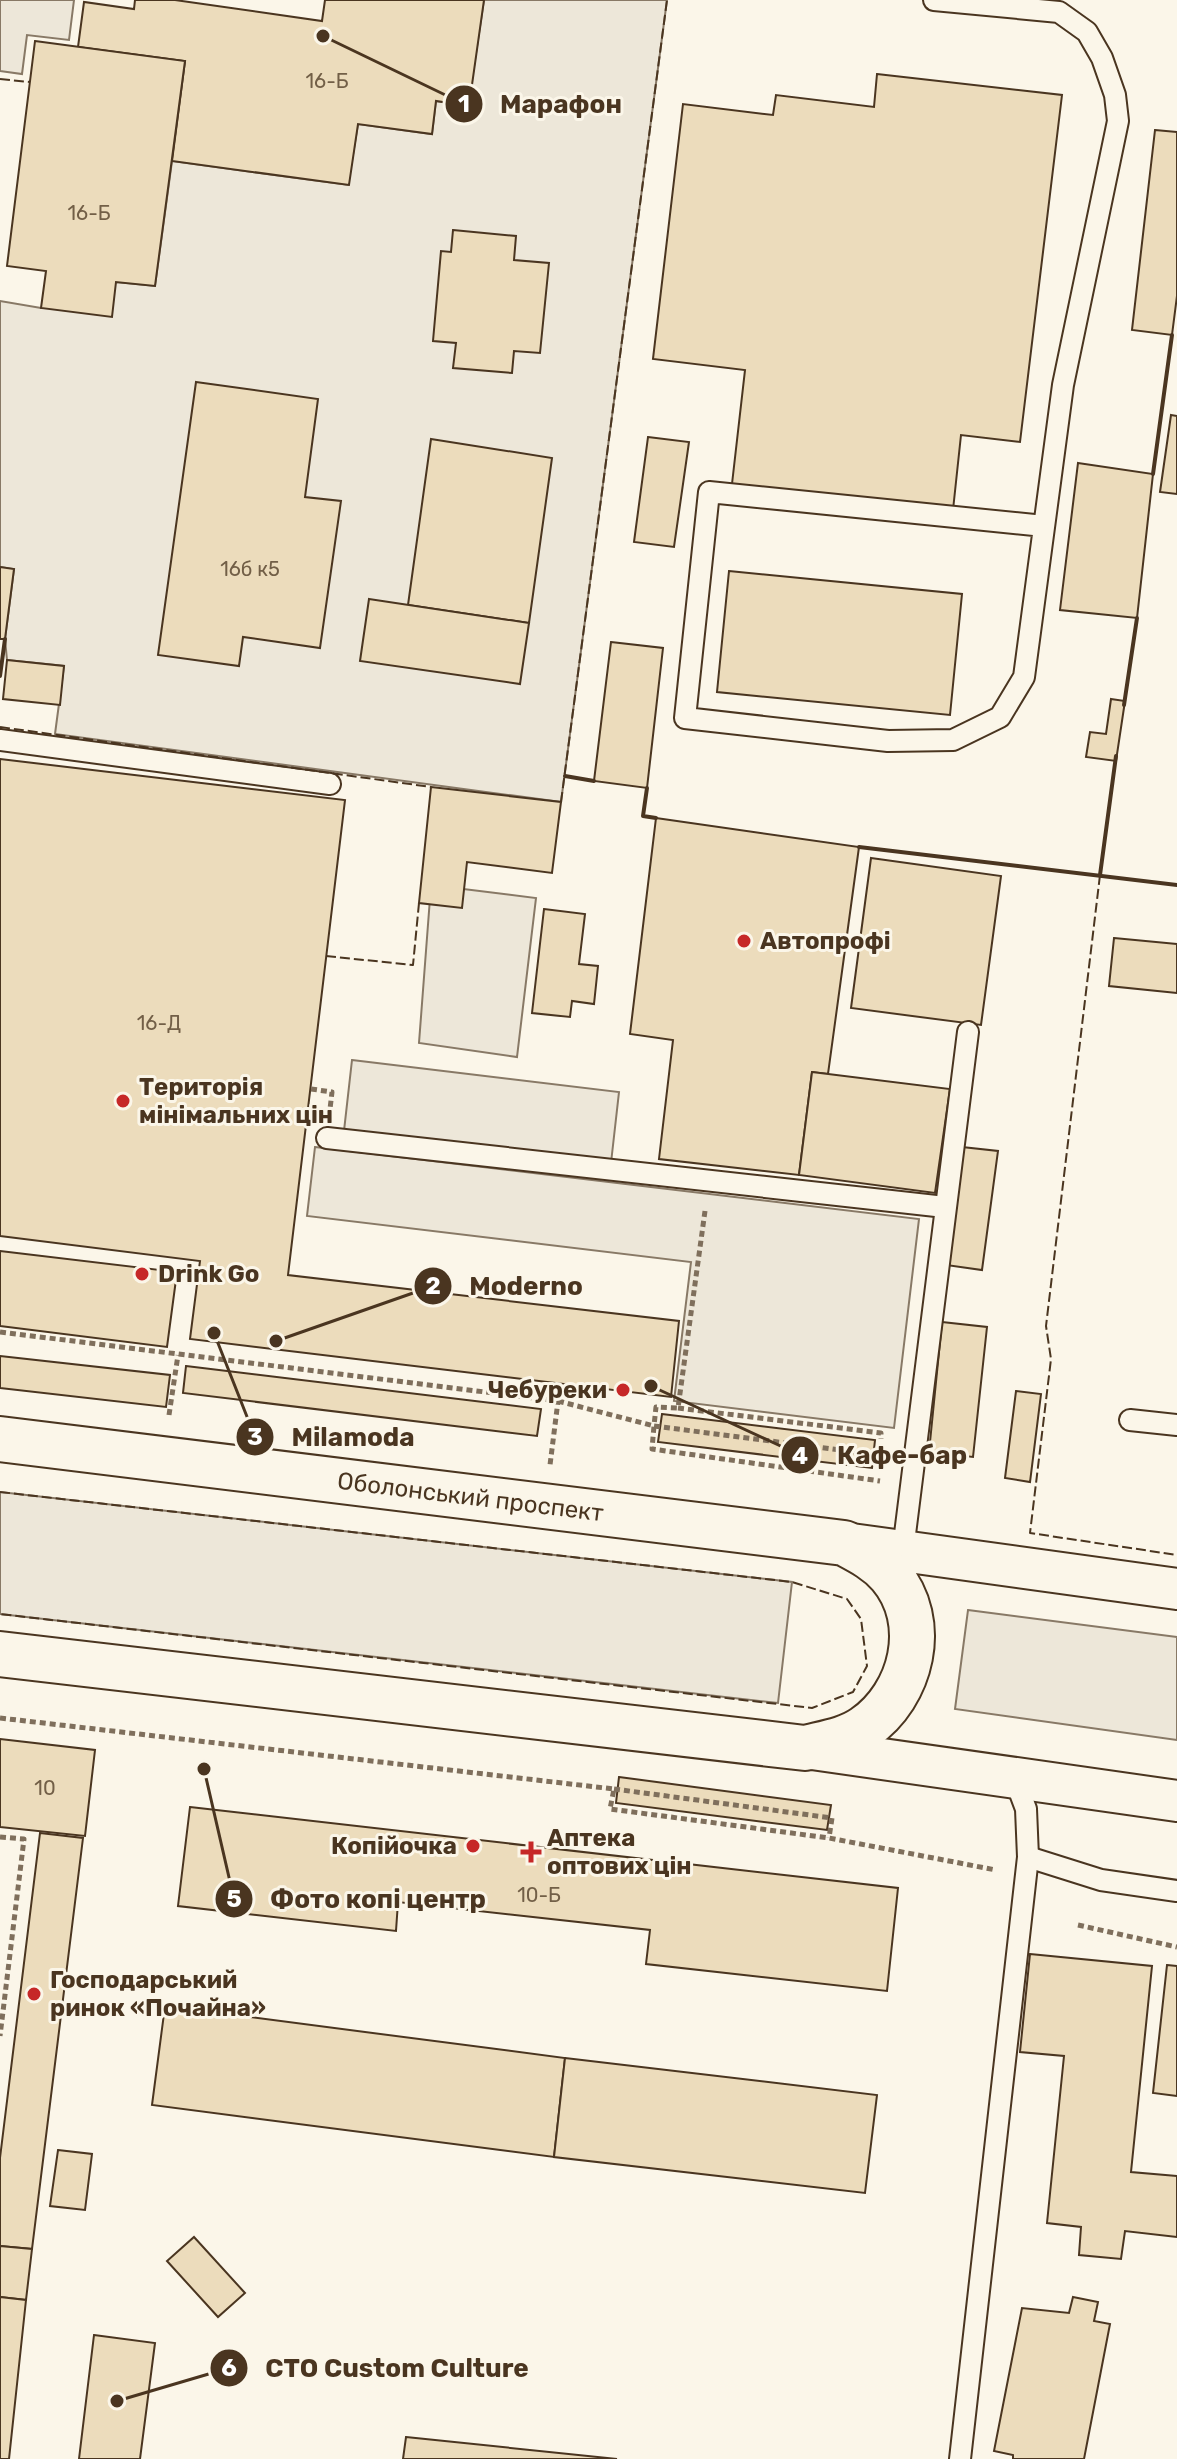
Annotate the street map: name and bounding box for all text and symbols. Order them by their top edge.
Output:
house number: 16-Б [306,69,349,93]
callout: Марафон [444,79,638,129]
text: Марафон [500,89,622,120]
text: 1 [458,90,470,118]
house number: 16-Б [68,201,111,225]
house number: 16б к5 [220,557,280,581]
place label: Автопрофі [760,927,891,955]
marker: Автопрофі [735,932,753,950]
house number: 16-Д [137,1011,181,1035]
place label: Територія мінімальних цін [139,1073,333,1129]
marker: Територія мінімальних цін [114,1092,132,1110]
place label: Drink Go [158,1260,259,1288]
callout: Moderno [413,1261,598,1311]
marker: Drink Go [133,1265,151,1283]
text: Moderno [469,1271,583,1302]
text: 2 [425,1272,441,1300]
place label: Чебуреки [488,1376,607,1404]
marker: Чебуреки [614,1381,632,1399]
callout: Milamoda [235,1412,430,1462]
text: Milamoda [291,1422,415,1453]
text: 3 [247,1423,263,1451]
callout: Кафе-бар [780,1430,983,1480]
text: Кафе-бар [837,1440,967,1471]
text: 4 [792,1442,808,1470]
street label: Оболонський проспект [336,1467,605,1527]
house number: 10 [34,1776,56,1800]
place label: Аптека оптових цін [547,1824,692,1880]
place label: Копійочка [331,1832,457,1860]
marker: Копійочка [464,1837,482,1855]
marker: Аптека оптових цін [522,1843,540,1861]
callout: Фото копі центр [214,1874,502,1924]
house number: 10-Б [517,1883,561,1907]
text: Фото копі центр [270,1884,486,1915]
text: 5 [226,1885,242,1913]
place label: Господарський ринок «Почайна» [50,1966,266,2022]
marker: Господарський ринок «Почайна» [25,1985,43,2003]
callout: СТО Custom Culture [209,2343,545,2393]
text: СТО Custom Culture [265,2353,529,2384]
text: 6 [221,2354,237,2382]

